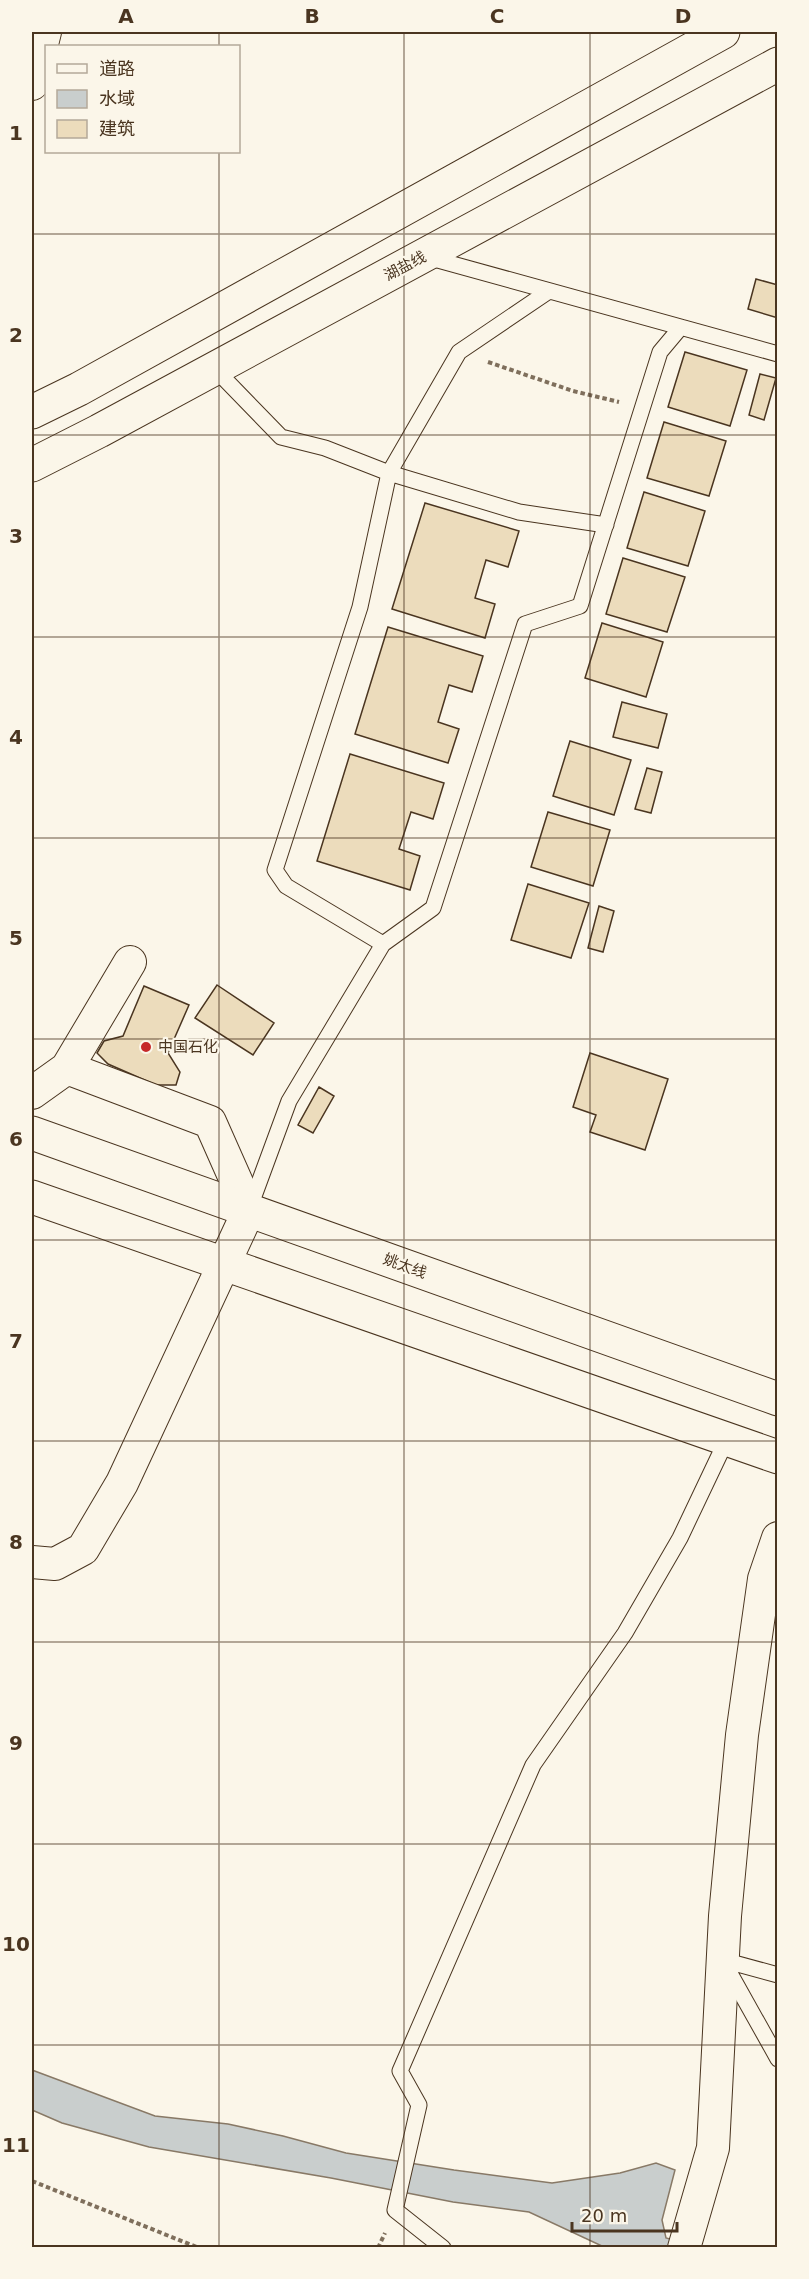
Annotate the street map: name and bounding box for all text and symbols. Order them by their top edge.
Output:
text: A [118,4,134,28]
text: B [304,4,320,28]
text: C [490,4,504,28]
text: D [675,4,691,28]
legend [45,45,240,153]
text: 道路 [99,58,135,79]
text: 水域 [99,88,135,109]
text: 建筑 [99,118,135,139]
text: 1 [9,121,23,145]
street label: 湖盐线 [381,247,429,285]
text: 2 [9,323,23,347]
text: 3 [9,524,23,548]
text: 4 [9,725,23,749]
text: 5 [9,926,23,950]
place label: 中国石化 [158,1038,218,1056]
marker: 中国石化 [139,1040,153,1054]
text: 6 [9,1127,23,1151]
street label: 姚太线 [381,1250,429,1282]
text: 7 [9,1329,23,1353]
text: 8 [9,1530,23,1554]
text: 9 [9,1731,23,1755]
text: 10 [2,1932,30,1956]
text: 11 [2,2133,30,2157]
scale bar [572,2195,677,2233]
text: 20 m [581,2205,627,2226]

